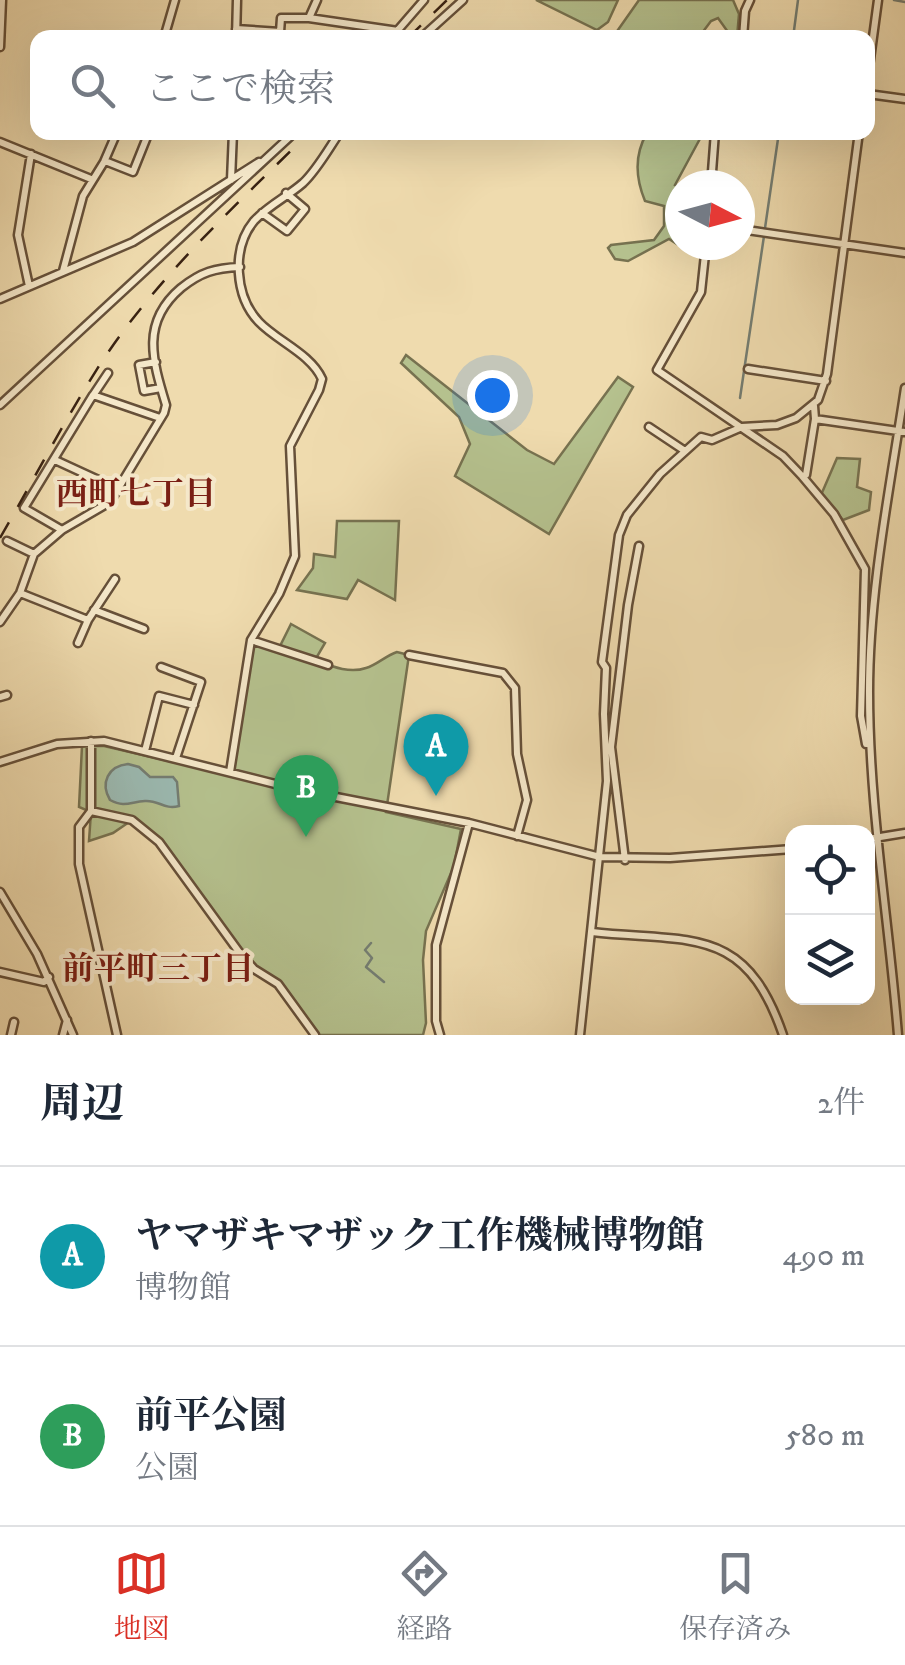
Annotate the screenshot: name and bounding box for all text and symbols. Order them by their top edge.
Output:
search box [30,30,875,140]
icon: search [65,58,120,113]
text: ここで検索 [145,66,335,114]
north arrow [665,170,755,260]
your location [467,370,518,421]
district label: 西町七丁目 [56,475,216,515]
pin: A [404,714,468,796]
pin: B [274,754,338,837]
map controls [785,825,875,1005]
button: locate [785,825,875,915]
button: layers [785,915,875,1005]
district label: 前平町三丁目 [62,950,254,990]
text: 周辺 [40,1079,124,1131]
text: 2件 [817,1084,865,1124]
text: ヤマザキマザック工作機械博物館 [135,1213,704,1261]
text: A [62,1236,83,1276]
text: 490 m [782,1236,865,1276]
text: 博物館 [135,1269,231,1309]
text: 前平公園 [135,1393,287,1441]
text: B [62,1416,83,1456]
text: 580 m [785,1416,865,1456]
text: 公園 [135,1449,199,1489]
tab: 地図 [113,1546,170,1647]
tab: 経路 [396,1546,453,1647]
tab: 保存済み [679,1546,792,1647]

